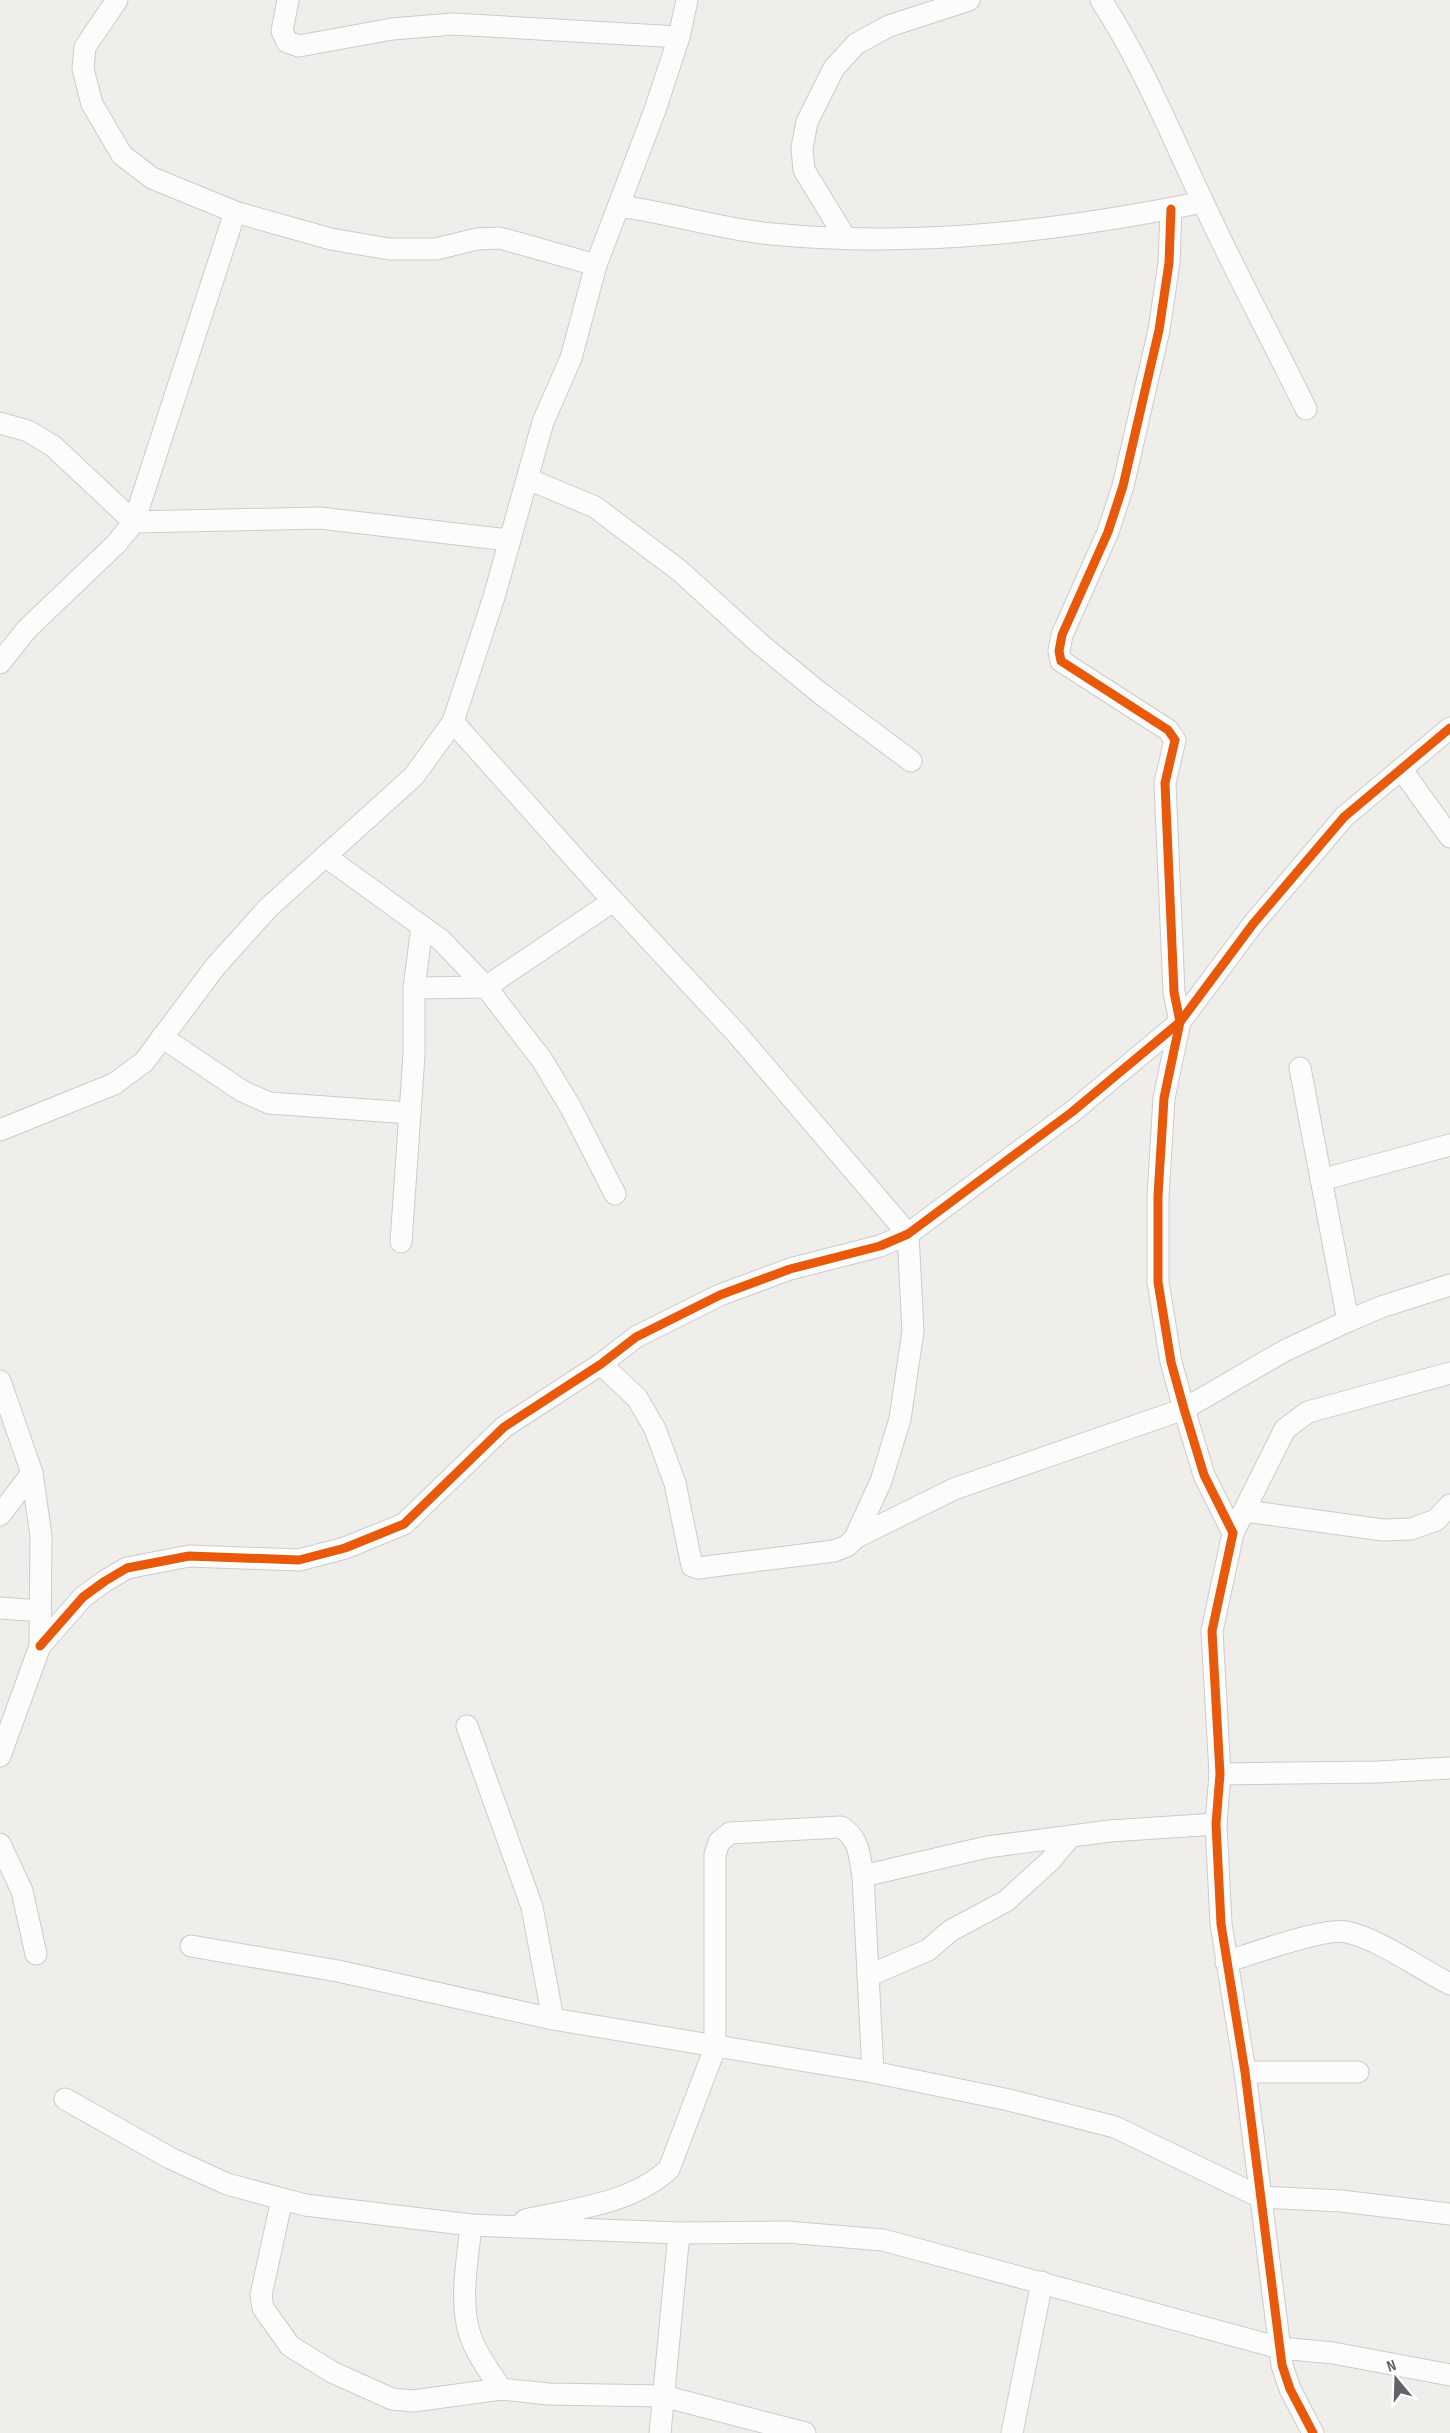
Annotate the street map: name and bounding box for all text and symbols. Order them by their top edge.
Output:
north arrow [1366,2349,1426,2409]
text: N [1384,2356,1399,2377]

